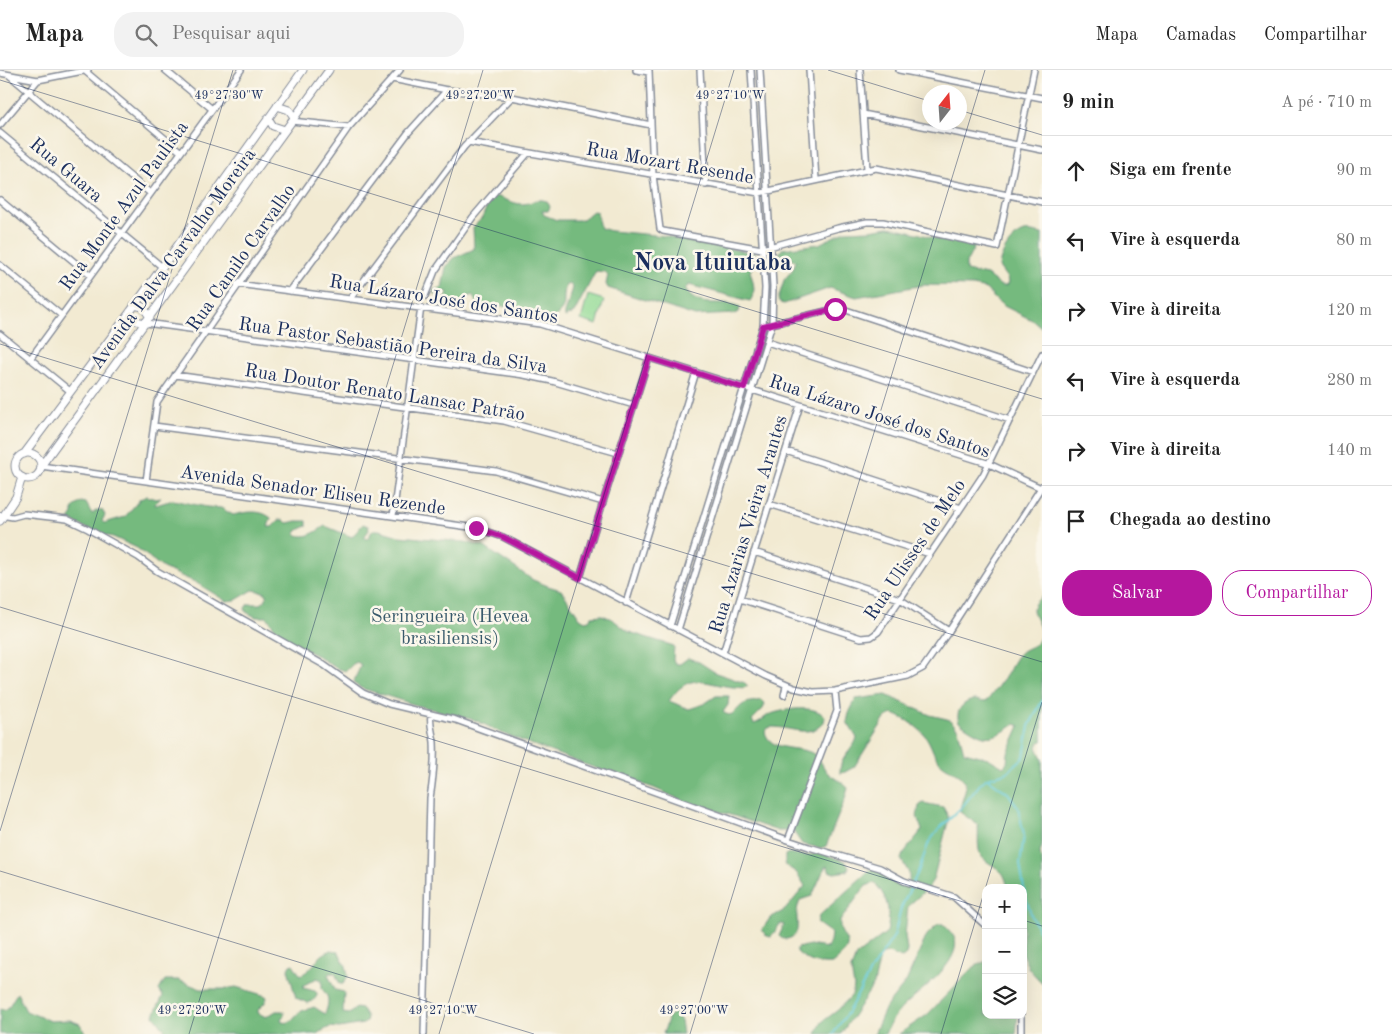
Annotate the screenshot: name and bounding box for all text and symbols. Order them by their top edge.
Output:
search box [114,12,464,57]
icon: search [132,21,160,49]
text: Mapa [25,23,84,47]
text: Pesquisar aqui [172,25,291,44]
text: Mapa [1096,26,1138,44]
text: Camadas [1166,26,1236,44]
text: Compartilhar [1264,26,1367,44]
north arrow [922,85,967,130]
text: 49°27'30"W [194,90,264,102]
text: 49°27'20"W [445,90,515,102]
text: 49°27'10"W [695,90,765,102]
text: 9 min [1062,92,1115,113]
text: A pé · 710 m [1281,95,1372,111]
street label: Rua Monte Azul Paulista [57,118,193,295]
street label: Rua Guara [25,135,106,207]
street label: Rua Mozart Resende [584,140,755,189]
street label: Avenida Dalva Carvalho Moreira [88,145,261,373]
icon: ahead [1062,157,1090,185]
text: Siga em frente [1109,161,1232,180]
text: 90 m [1336,163,1372,179]
street label: Rua Camilo Carvalho [184,182,300,335]
icon: left [1062,227,1090,255]
text: Vire à esquerda [1109,231,1240,250]
text: 80 m [1336,233,1372,249]
district label: Nova Ituiutaba [634,252,792,276]
street label: Rua Lázaro José dos Santos [328,273,559,328]
icon: right [1062,297,1090,325]
route start [824,298,847,321]
text: Vire à direita [1109,301,1221,320]
text: 120 m [1327,303,1372,319]
street label: Rua Pastor Sebastião Pereira da Silva [237,315,549,378]
street label: Rua Doutor Renato Lansac Patrão [243,362,526,425]
icon: left [1062,367,1090,395]
text: Vire à esquerda [1109,371,1240,390]
street label: Rua Lázaro José dos Santos [766,373,992,462]
text: 280 m [1327,373,1372,389]
street label: Rua Azarias Vieira Arantes [707,413,792,636]
icon: right [1062,437,1090,465]
text: Vire à direita [1109,441,1221,460]
text: 140 m [1327,443,1372,459]
street label: Avenida Senador Eliseu Rezende [179,463,447,520]
street label: Rua Ulisses de Melo [862,476,970,624]
icon: arrive [1062,507,1090,535]
text: Chegada ao destino [1109,511,1271,530]
route end [465,517,488,540]
button: Salvar [1062,570,1212,616]
button: Compartilhar [1222,570,1372,616]
park label: Seringueira (Hevea brasiliensis) [371,607,530,649]
map controls [982,884,1027,1019]
button: + [982,884,1027,929]
button: − [982,929,1027,974]
button: layers [982,974,1027,1019]
text: 49°27'20"W [157,1005,227,1017]
text: 49°27'10"W [408,1005,478,1017]
text: 49°27'00"W [659,1005,729,1017]

